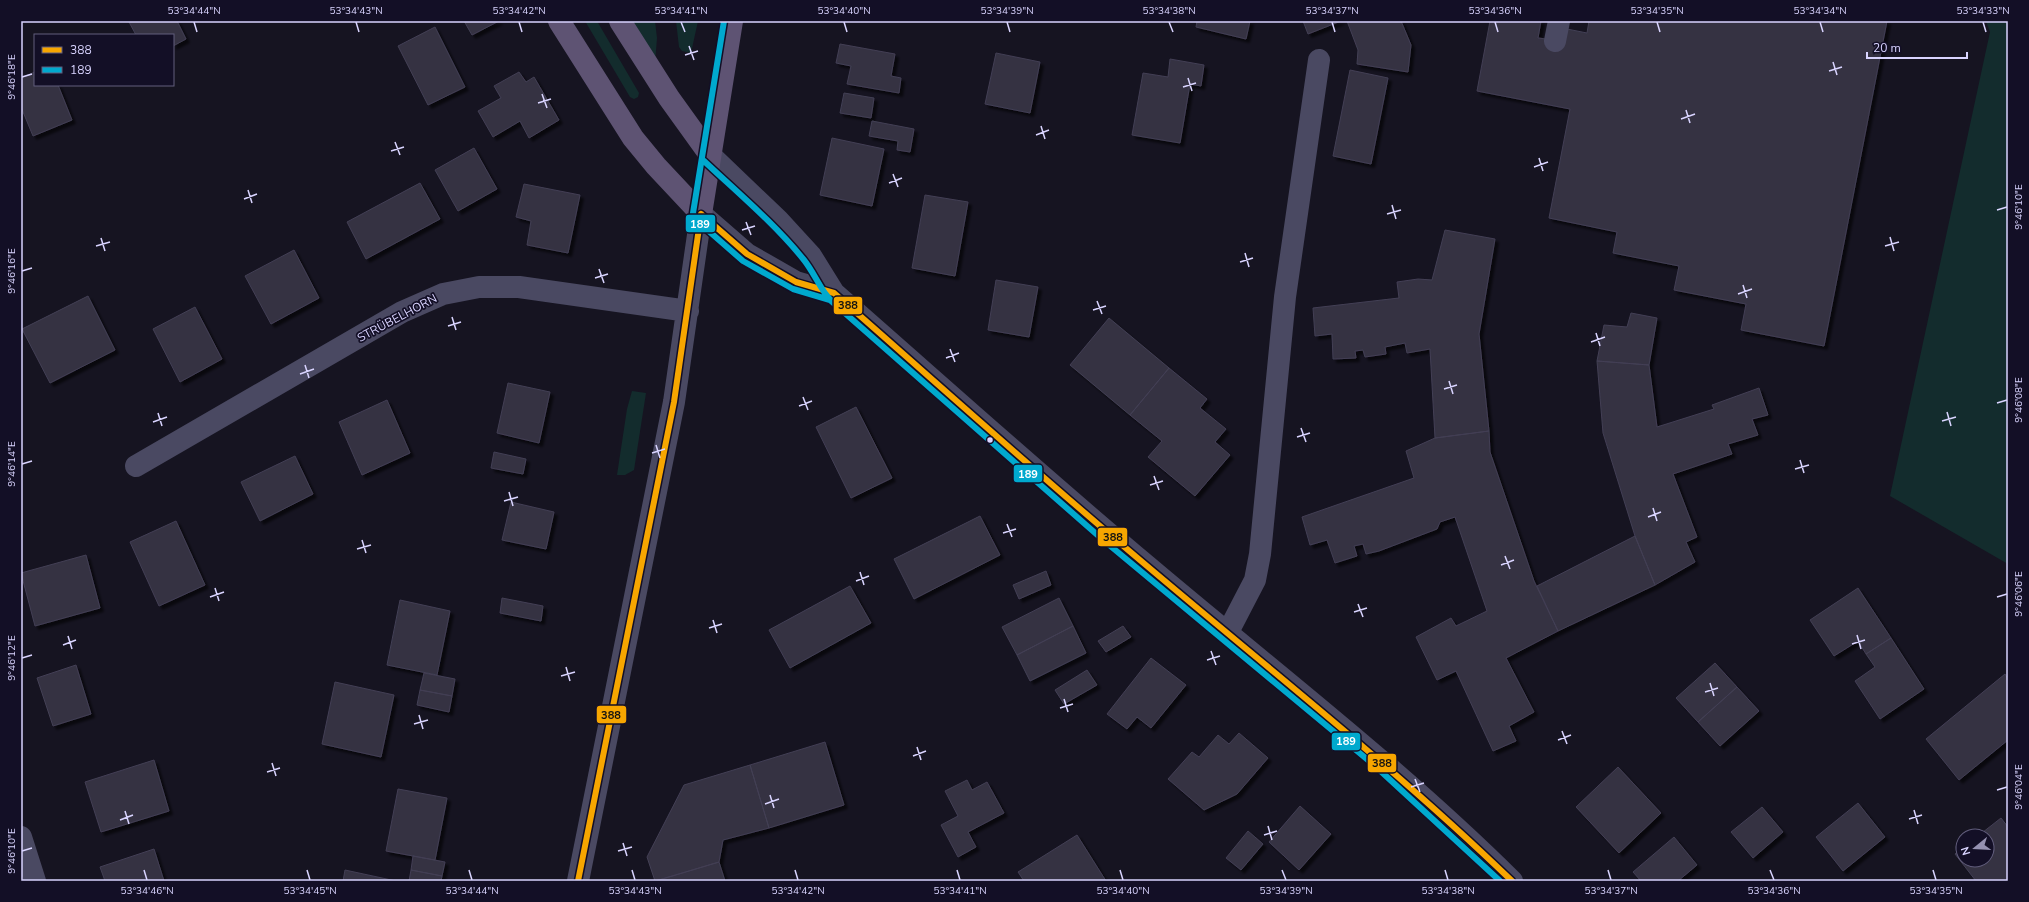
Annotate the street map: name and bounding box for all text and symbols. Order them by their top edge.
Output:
text: 53°34'44"N [167,4,221,18]
text: 53°34'43"N [329,4,383,18]
text: 53°34'42"N [492,4,546,18]
text: 53°34'41"N [654,4,708,18]
text: 53°34'40"N [817,4,871,18]
text: 53°34'39"N [980,4,1034,18]
text: 53°34'38"N [1142,4,1196,18]
text: 53°34'37"N [1305,4,1359,18]
text: 53°34'36"N [1468,4,1522,18]
text: 53°34'35"N [1630,4,1684,18]
text: 53°34'34"N [1793,4,1847,18]
text: 53°34'33"N [1956,4,2010,18]
legend [34,34,174,86]
scale bar [1867,34,1967,60]
text: 20 m [1873,40,1901,56]
text: 388 [70,42,92,58]
text: 9°46'18"E [5,54,19,100]
text: 189 [70,62,92,78]
text: 9°46'10"E [2012,184,2026,230]
line badge: 189 [685,214,716,233]
text: 189 [690,217,710,232]
text: 9°46'16"E [5,248,19,294]
street label: STRÜBELHORN [354,290,440,346]
line badge: 388 [833,296,863,315]
text: 388 [838,298,858,313]
text: 9°46'08"E [2012,377,2026,423]
unlabelled marker [985,435,995,445]
text: 9°46'14"E [5,441,19,487]
line badge: 189 [1013,464,1043,483]
text: 189 [1018,467,1038,482]
line badge: 388 [1097,527,1128,547]
text: 388 [1103,530,1123,545]
text: 9°46'06"E [2012,571,2026,617]
text: 9°46'12"E [5,635,19,681]
line badge: 388 [596,705,627,724]
text: 388 [601,708,621,723]
line badge: 189 [1331,732,1361,751]
text: 189 [1336,734,1356,749]
line badge: 388 [1367,753,1397,773]
text: 388 [1372,756,1392,771]
text: 9°46'04"E [2012,764,2026,810]
text: 9°46'10"E [5,828,19,874]
north arrow [1955,828,1995,868]
text: N [1958,845,1974,857]
text: 53°34'46"N [120,884,174,898]
text: 53°34'45"N [283,884,337,898]
text: 53°34'44"N [445,884,499,898]
text: 53°34'43"N [608,884,662,898]
text: 53°34'42"N [771,884,825,898]
text: 53°34'41"N [933,884,987,898]
text: 53°34'40"N [1096,884,1150,898]
text: 53°34'39"N [1259,884,1313,898]
text: 53°34'38"N [1421,884,1475,898]
text: 53°34'37"N [1584,884,1638,898]
text: 53°34'36"N [1747,884,1801,898]
text: 53°34'35"N [1909,884,1963,898]

